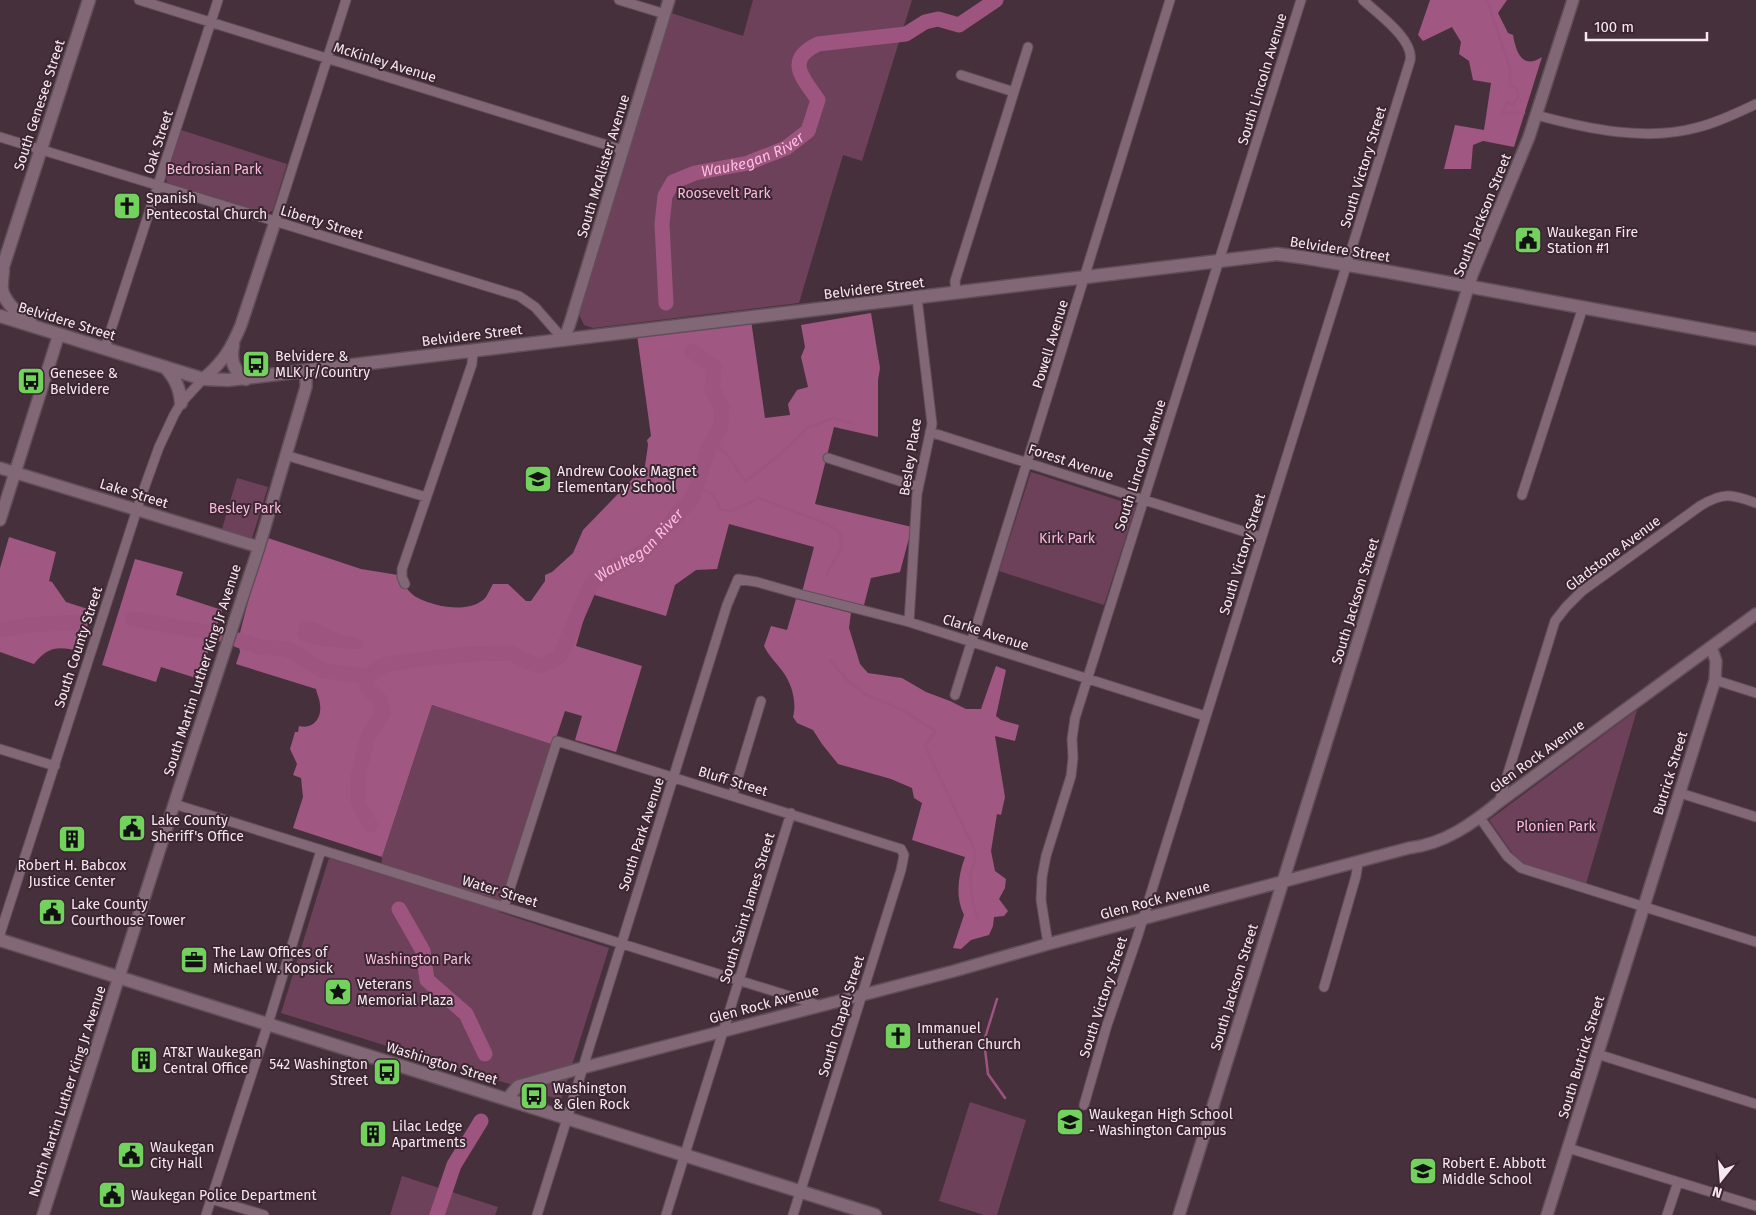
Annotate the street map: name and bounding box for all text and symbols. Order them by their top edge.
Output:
scale bar [1586,10,1707,42]
street label: South Lincoln Avenue [1234,11,1291,147]
text: 100 m [1594,18,1634,36]
street label: South Genesee Street [10,37,69,173]
street label: McKinley Avenue [331,39,438,86]
street label: South McAlister Avenue [574,92,633,240]
street label: South Victory Street [1337,103,1390,230]
street label: Oak Street [140,107,177,176]
water label: Waukegan River [700,128,809,181]
street label: South Jackson Street [1450,150,1515,279]
park label: Bedrosian Park [166,161,262,178]
park label: Roosevelt Park [677,185,772,202]
place label: Spanish Pentecostal Church [146,190,267,223]
church icon: Spanish Pentecostal Church [112,191,142,221]
street label: Liberty Street [278,202,366,243]
place label: Waukegan Fire Station #1 [1547,224,1638,257]
public building icon: Waukegan Fire Station #1 [1513,225,1543,255]
street label: Belvidere Street [1289,233,1392,266]
street label: Belvidere Street [823,274,926,303]
street label: Powell Avenue [1029,298,1072,391]
street label: Belvidere Street [16,299,119,345]
street label: Belvidere Street [421,321,524,350]
place label: Belvidere & MLK Jr/Country [275,348,370,381]
bus stop icon: Belvidere & MLK Jr/Country [241,349,271,379]
place label: Genesee & Belvidere [50,365,118,398]
bus stop icon: Genesee & Belvidere [16,366,46,396]
street label: South Lincoln Avenue [1111,397,1170,533]
street label: Besley Place [896,417,925,497]
street label: Forest Avenue [1026,441,1116,484]
place label: Andrew Cooke Magnet Elementary School [557,463,698,496]
school or university icon: Andrew Cooke Magnet Elementary School [523,464,553,494]
street label: Lake Street [98,475,171,512]
street label: South Victory Street [1216,490,1269,617]
park label: Besley Park [209,500,282,517]
water label: Waukegan River [591,504,688,586]
street label: Gladstone Avenue [1562,512,1664,595]
park label: Kirk Park [1039,530,1096,547]
street label: South Jackson Street [1328,535,1383,666]
street label: South Martin Luther King Jr Avenue [160,562,245,778]
street label: South County Street [51,583,106,710]
street label: Clarke Avenue [941,611,1031,654]
street label: Glen Rock Avenue [1487,716,1588,796]
street label: Butrick Street [1650,728,1692,817]
street label: Bluff Street [696,763,771,800]
street label: South Park Avenue [615,775,668,893]
place label: Lake County Sheriff's Office [151,812,244,845]
public building icon: Lake County Sheriff's Office [117,813,147,843]
park label: Plonien Park [1516,818,1597,835]
building icon: Robert H. Babcox Justice Center [57,824,87,854]
street label: South Saint James Street [716,830,779,986]
place label: Robert H. Babcox Justice Center [18,857,127,890]
street label: Water Street [460,872,541,911]
street label: Glen Rock Avenue [1098,878,1212,923]
place label: Lake County Courthouse Tower [71,896,186,929]
public building icon: Lake County Courthouse Tower [37,897,67,927]
street label: South Jackson Street [1207,921,1262,1052]
street label: South Victory Street [1076,934,1131,1060]
place label: The Law Offices of Michael W. Kopsick [213,944,334,977]
office icon: The Law Offices of Michael W. Kopsick [179,945,209,975]
park label: Washington Park [365,951,471,968]
street label: South Chapel Street [815,952,868,1079]
place label: Veterans Memorial Plaza [357,976,454,1009]
place icon: Veterans Memorial Plaza [323,977,353,1007]
street label: Glen Rock Avenue [707,982,821,1027]
street label: North Martin Luther King Jr Avenue [25,983,110,1199]
street label: South Butrick Street [1555,993,1609,1121]
place label: Immanuel Lutheran Church [917,1020,1021,1053]
church icon: Immanuel Lutheran Church [883,1021,913,1051]
street label: Washington Street [384,1038,501,1089]
place label: AT&T Waukegan Central Office [163,1044,261,1077]
building icon: AT&T Waukegan Central Office [129,1045,159,1075]
place label: 542 Washington Street [269,1056,369,1089]
bus stop icon: 542 Washington Street [372,1057,402,1087]
place label: Washington & Glen Rock [553,1080,630,1113]
bus stop icon: Washington & Glen Rock [519,1081,549,1111]
place label: Waukegan High School - Washington Campus [1089,1106,1233,1139]
school or university icon: Waukegan High School - Washington Campus [1055,1107,1085,1137]
place label: Lilac Ledge Apartments [392,1118,466,1151]
building icon: Lilac Ledge Apartments [358,1119,388,1149]
place label: Waukegan City Hall [150,1139,214,1172]
public building icon: Waukegan City Hall [116,1140,146,1170]
place label: Robert E. Abbott Middle School [1442,1155,1547,1188]
north arrow [1696,1155,1746,1205]
school or university icon: Robert E. Abbott Middle School [1408,1156,1438,1186]
public building icon: Waukegan Police Department [97,1180,127,1210]
text: N [1710,1182,1724,1201]
place label: Waukegan Police Department [131,1187,318,1204]

